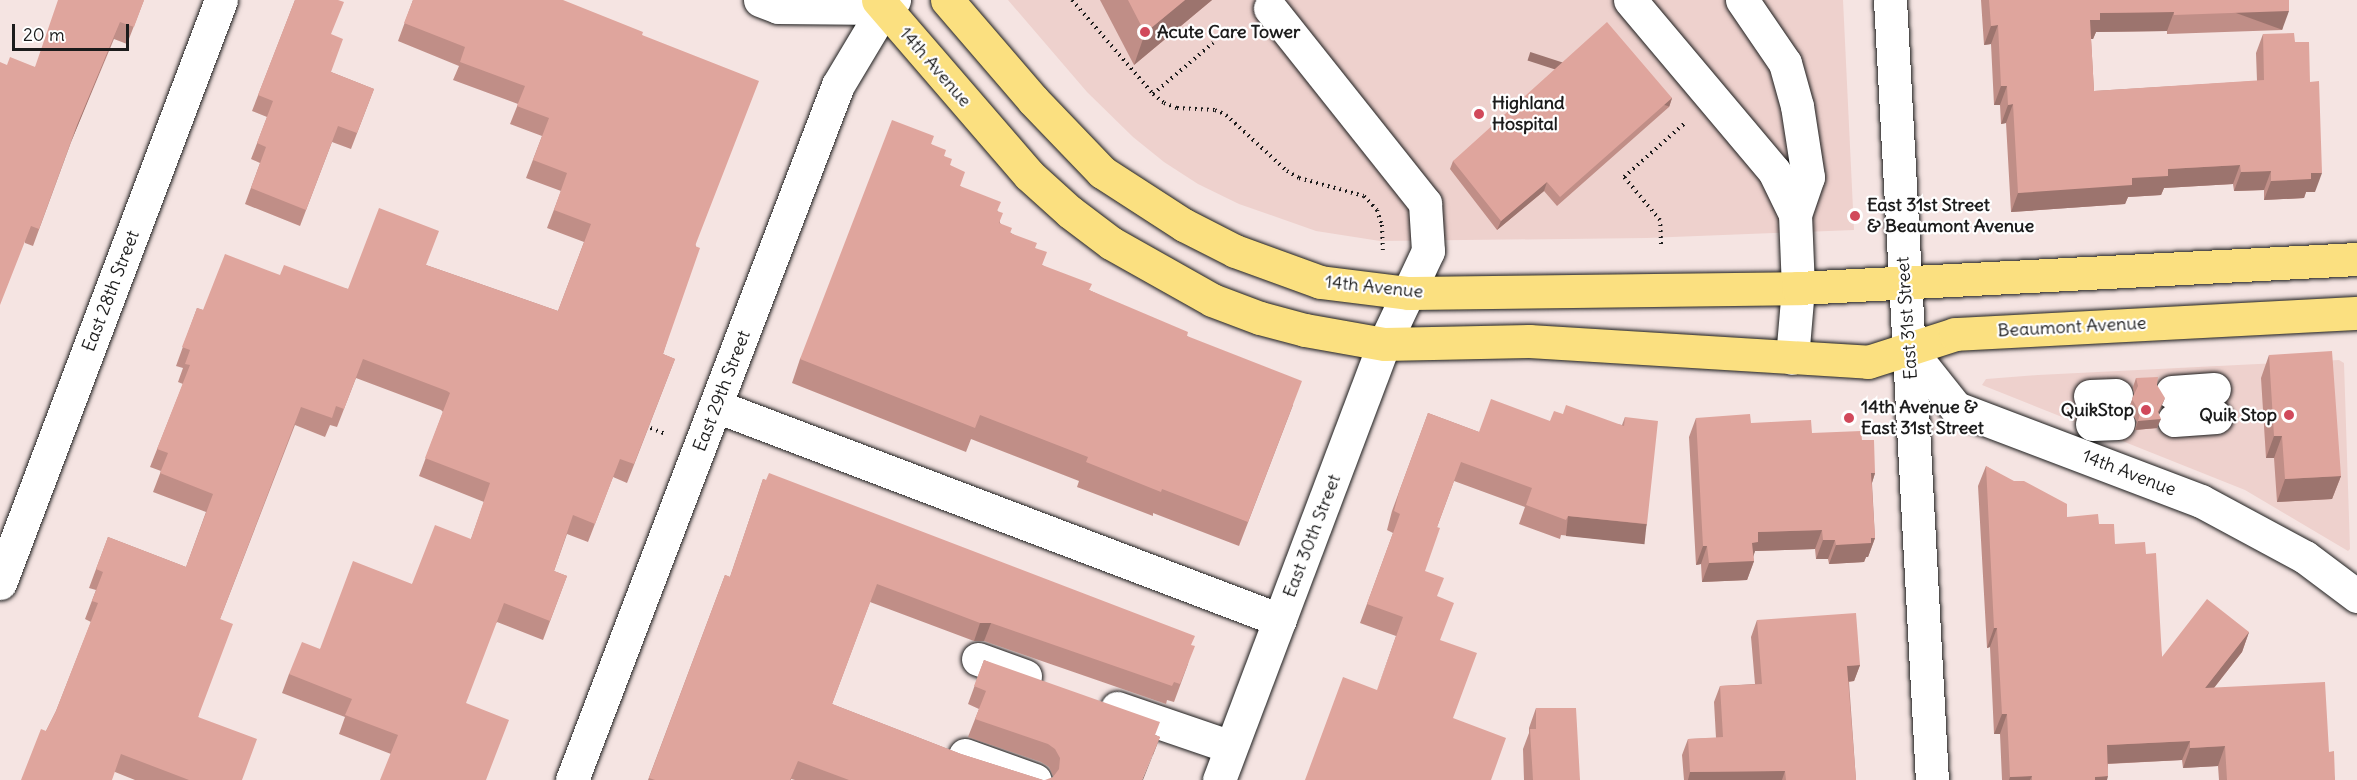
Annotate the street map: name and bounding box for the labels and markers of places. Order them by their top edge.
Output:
place label: Acute Care Tower [1157,21,1300,43]
marker: Acute Care Tower [1138,25,1152,39]
place label: Highland Hospital [1492,93,1565,136]
marker: Highland Hospital [1470,105,1488,123]
place label: East 31st Street & Beaumont Avenue [1867,195,2034,238]
marker: East 31st Street & Beaumont Avenue [1848,209,1862,223]
place label: 14th Avenue & East 31st Street [1861,397,1984,440]
place label: QuikStop [2061,399,2134,421]
marker: QuikStop [2139,403,2153,417]
place label: Quik Stop [2199,404,2277,426]
marker: Quik Stop [2282,408,2296,422]
marker: 14th Avenue & East 31st Street [1842,411,1856,425]

